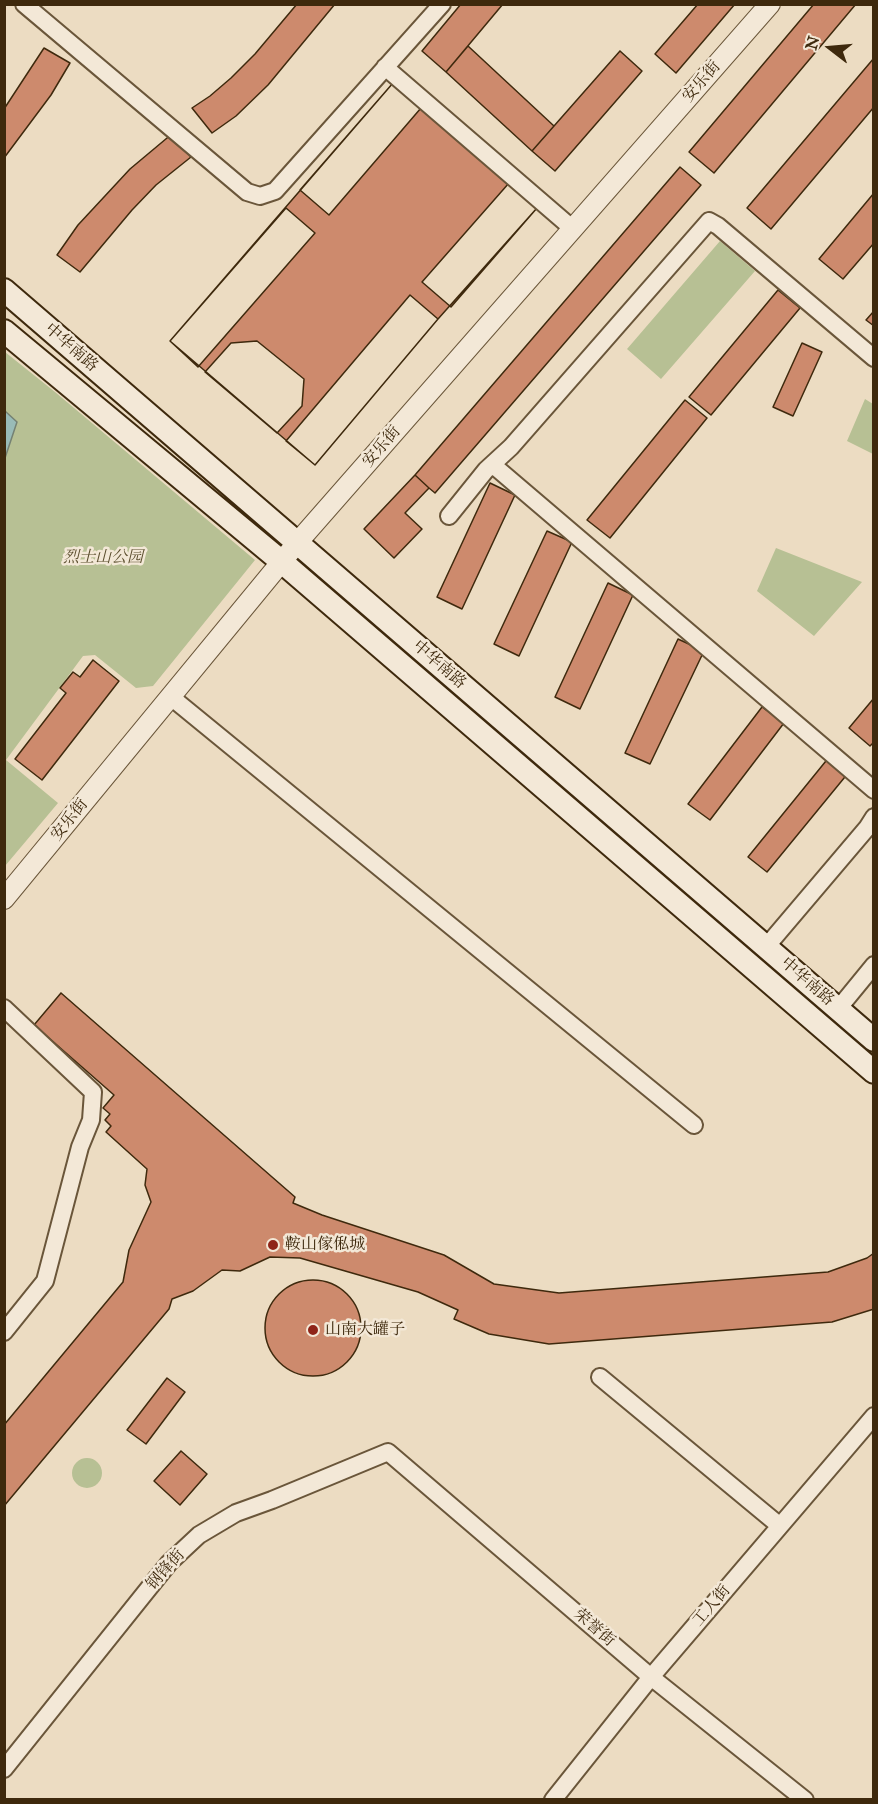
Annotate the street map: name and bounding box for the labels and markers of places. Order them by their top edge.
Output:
place label: 鞍山傢俬城 [285,1235,365,1255]
marker: 鞍山傢俬城 [266,1238,280,1252]
place label: 山南大罐子 [325,1320,405,1340]
marker: 山南大罐子 [306,1323,320,1337]

